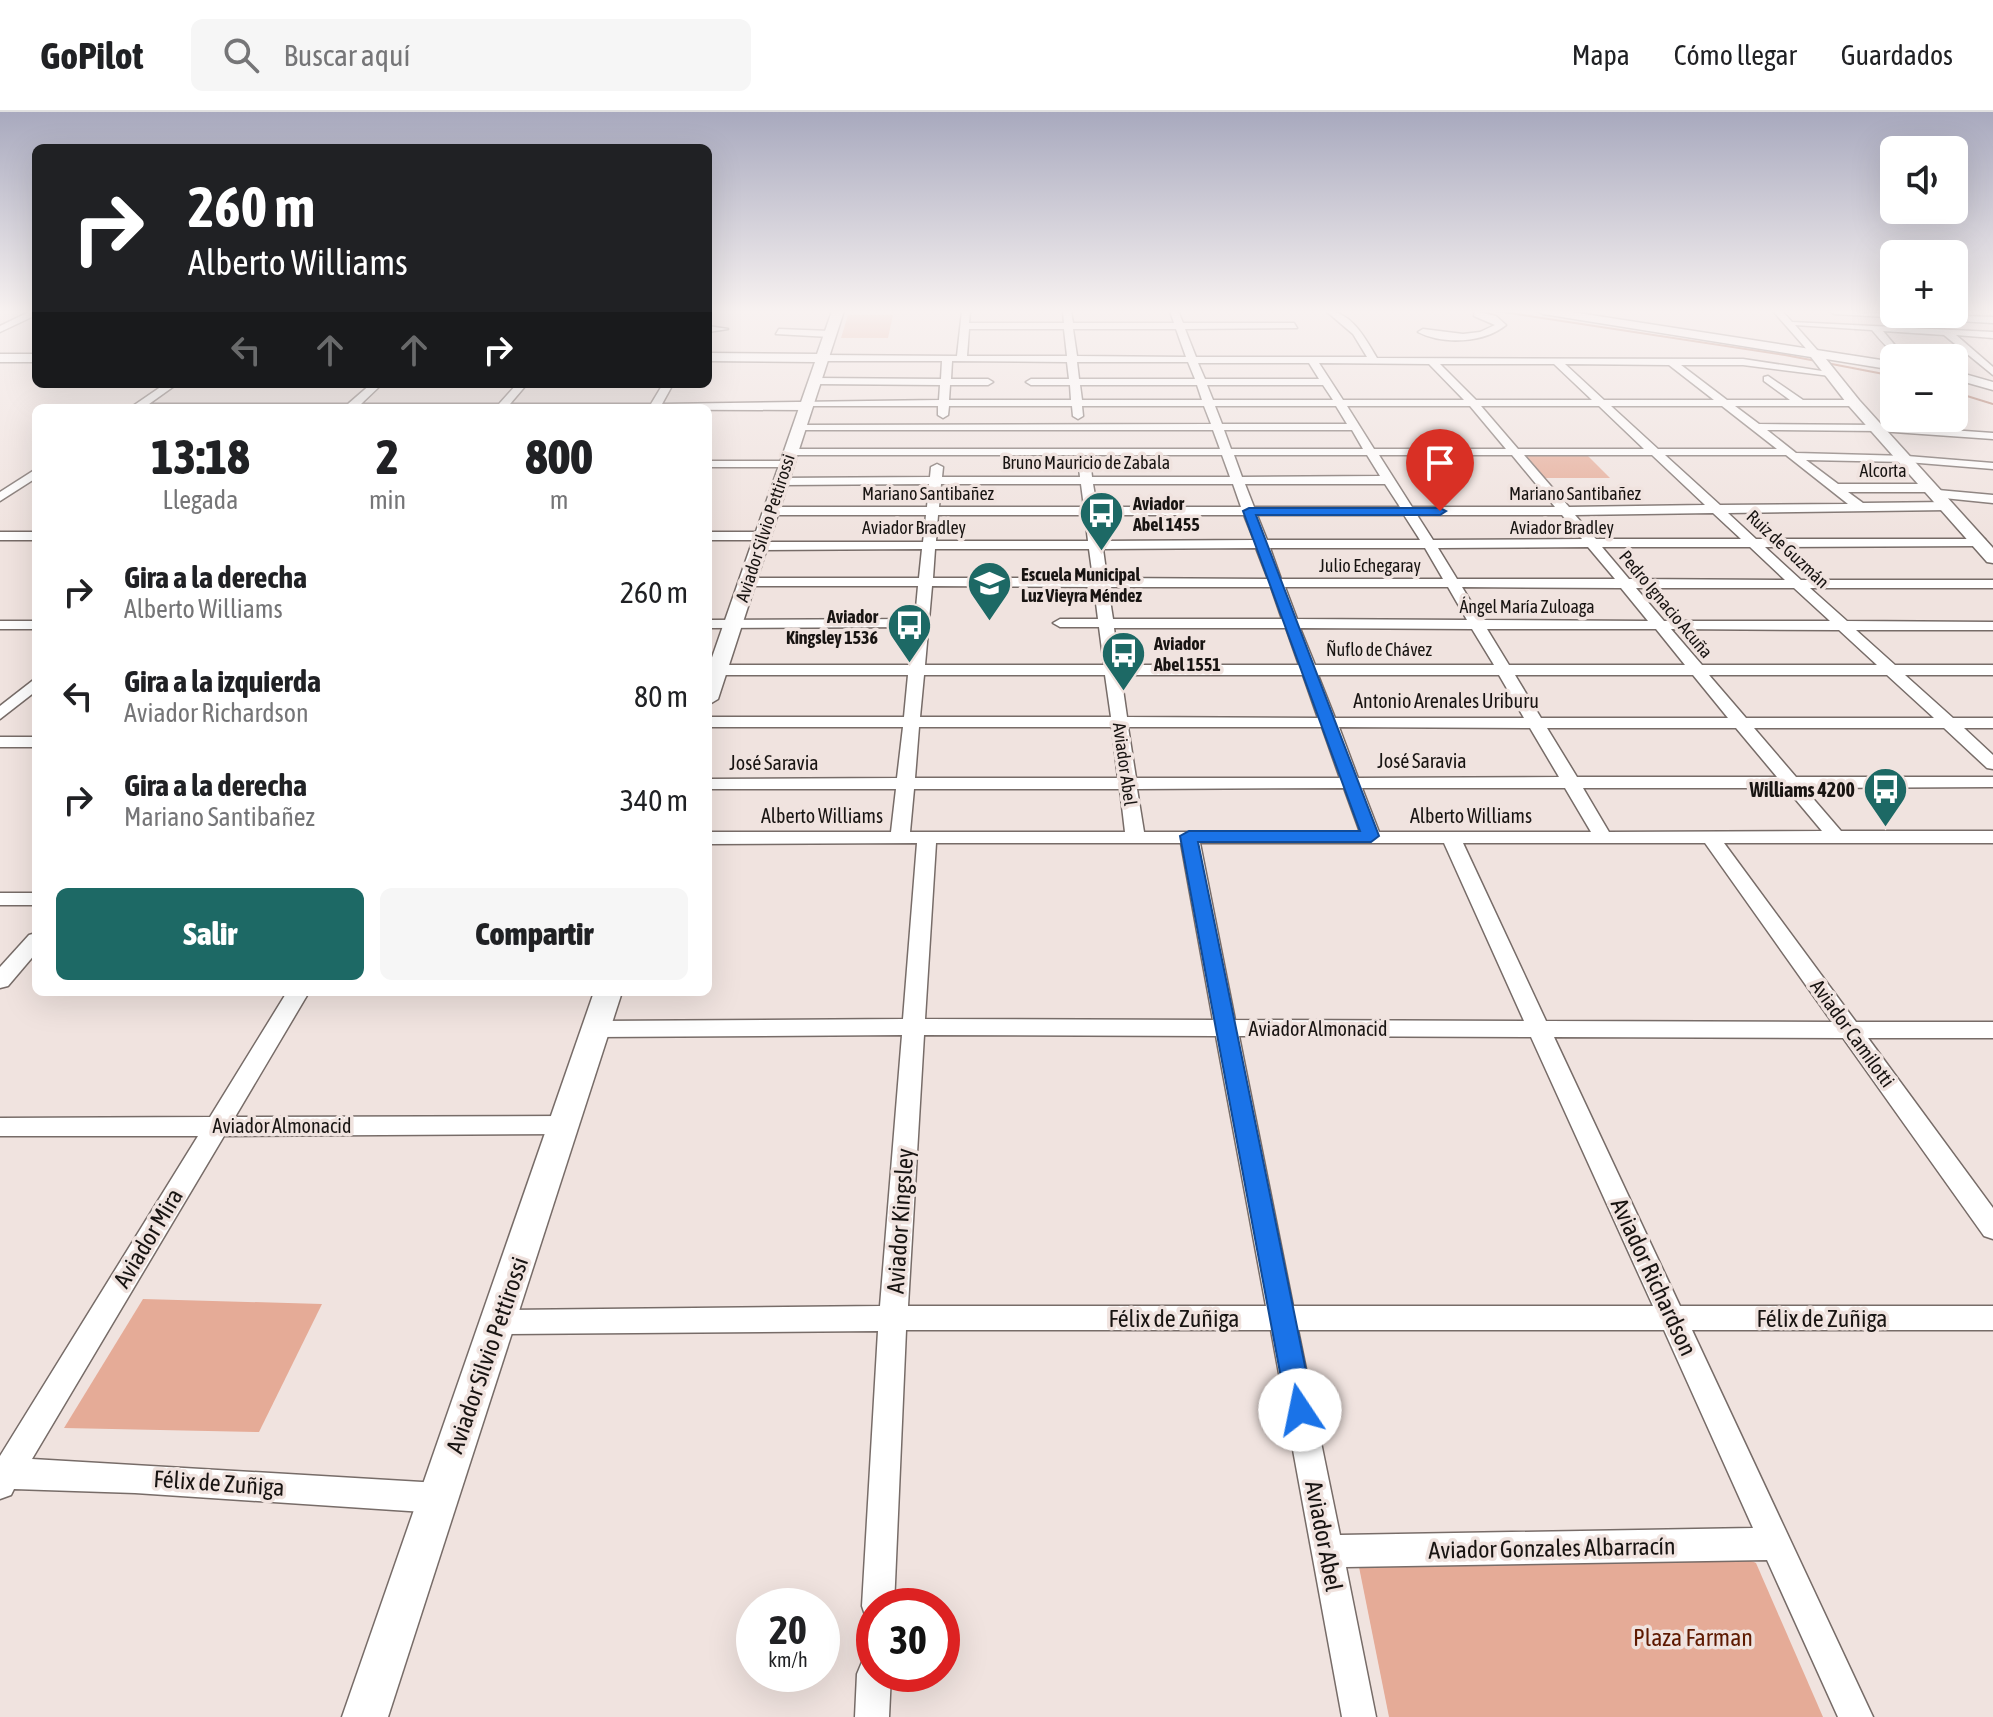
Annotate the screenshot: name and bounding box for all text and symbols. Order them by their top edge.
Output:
search box [191,19,751,91]
icon: search [219,33,263,77]
text: GoPilot [40,34,143,77]
text: Buscar aquí [283,38,410,72]
text: Mapa [1572,39,1630,71]
text: Cómo llegar [1674,39,1797,71]
text: Guardados [1841,39,1953,71]
map controls [1880,136,1968,432]
button: sound [1880,136,1968,224]
text: 260 m [188,175,315,239]
icon: right [56,176,160,280]
button: + [1880,240,1968,328]
text: Alberto Williams [188,241,408,283]
icon: left [224,328,268,372]
icon: ahead [308,328,352,372]
icon: ahead [392,328,436,372]
icon: right [476,328,520,372]
button: − [1880,344,1968,432]
text: 13:18 [151,429,250,484]
text: 2 [376,429,399,484]
text: 800 [525,429,593,484]
pin [1406,429,1474,511]
icon: arrive [1418,441,1462,485]
street label: Aviador Silvio Pettirossi [731,451,799,605]
street label: Bruno Mauricio de Zabala [1002,452,1170,473]
street label: Alcorta [1859,460,1907,481]
street label: Mariano Santibañez [862,483,995,504]
street label: Mariano Santibañez [1509,483,1642,504]
text: Llegada [163,485,238,515]
text: min [369,485,406,515]
text: m [550,485,568,515]
bus stop icon: Aviador Abel 1455 [1078,489,1126,552]
place label: Aviador Abel 1455 [1132,493,1200,535]
street label: Ruiz de Guzmán [1743,506,1833,592]
street label: Aviador Bradley [862,517,966,538]
street label: Aviador Bradley [1510,517,1614,538]
street label: Pedro Ignacio Acuña [1615,546,1717,662]
street label: Julio Echegaray [1319,555,1421,576]
text: Gira a la derecha [124,560,307,594]
school or university icon: Escuela Municipal Luz Vieyra Méndez [966,560,1014,623]
place label: Escuela Municipal Luz Vieyra Méndez [1021,564,1142,606]
icon: right [56,570,100,614]
text: 260 m [620,575,688,609]
text: Alberto Williams [124,594,283,624]
street label: Ángel María Zuloaga [1459,596,1595,617]
bus stop icon: Aviador Kingsley 1536 [885,602,933,665]
place label: Aviador Kingsley 1536 [786,606,879,648]
bus stop icon: Aviador Abel 1551 [1099,629,1147,692]
place label: Aviador Abel 1551 [1153,633,1221,675]
street label: Ñuflo de Chávez [1326,639,1433,660]
text: Gira a la izquierda [124,664,321,698]
icon: left [56,674,100,718]
text: 80 m [634,679,688,713]
street label: Antonio Arenales Uriburu [1353,689,1539,712]
text: Aviador Richardson [124,698,309,728]
street label: Aviador Abel [1109,721,1141,807]
street label: José Saravia [1377,749,1467,772]
street label: José Saravia [729,751,819,774]
bus stop icon: Williams 4200 [1862,765,1910,828]
text: Gira a la derecha [124,768,307,802]
icon: right [56,778,100,822]
place label: Williams 4200 [1749,778,1855,801]
text: 340 m [620,783,688,817]
text: Mariano Santibañez [124,802,315,832]
street label: Alberto Williams [761,804,883,827]
street label: Alberto Williams [1410,804,1532,827]
button: Salir [56,888,364,980]
button: Compartir [380,888,688,980]
street label: Aviador Camilotti [1806,975,1900,1091]
street label: Aviador Almonacid [1249,1017,1387,1040]
street label: Aviador Almonacid [213,1114,351,1137]
street label: Aviador Kingsley [881,1147,919,1295]
street label: Aviador Mira [108,1184,188,1292]
street label: Aviador Richardson [1606,1194,1702,1360]
street label: Aviador Silvio Pettirossi [441,1253,533,1457]
street label: Félix de Zuñiga [1108,1305,1240,1332]
street label: Félix de Zuñiga [1756,1305,1888,1332]
position arrow [1258,1368,1342,1452]
street label: Félix de Zuñiga [153,1465,285,1501]
street label: Aviador Abel [1300,1479,1348,1594]
street label: Aviador Gonzales Albarracín [1428,1532,1676,1564]
speed limit sign: 30 [856,1588,960,1692]
text: 20 [769,1607,807,1652]
park label: Plaza Farman [1633,1624,1753,1651]
text: km/h [768,1648,808,1671]

